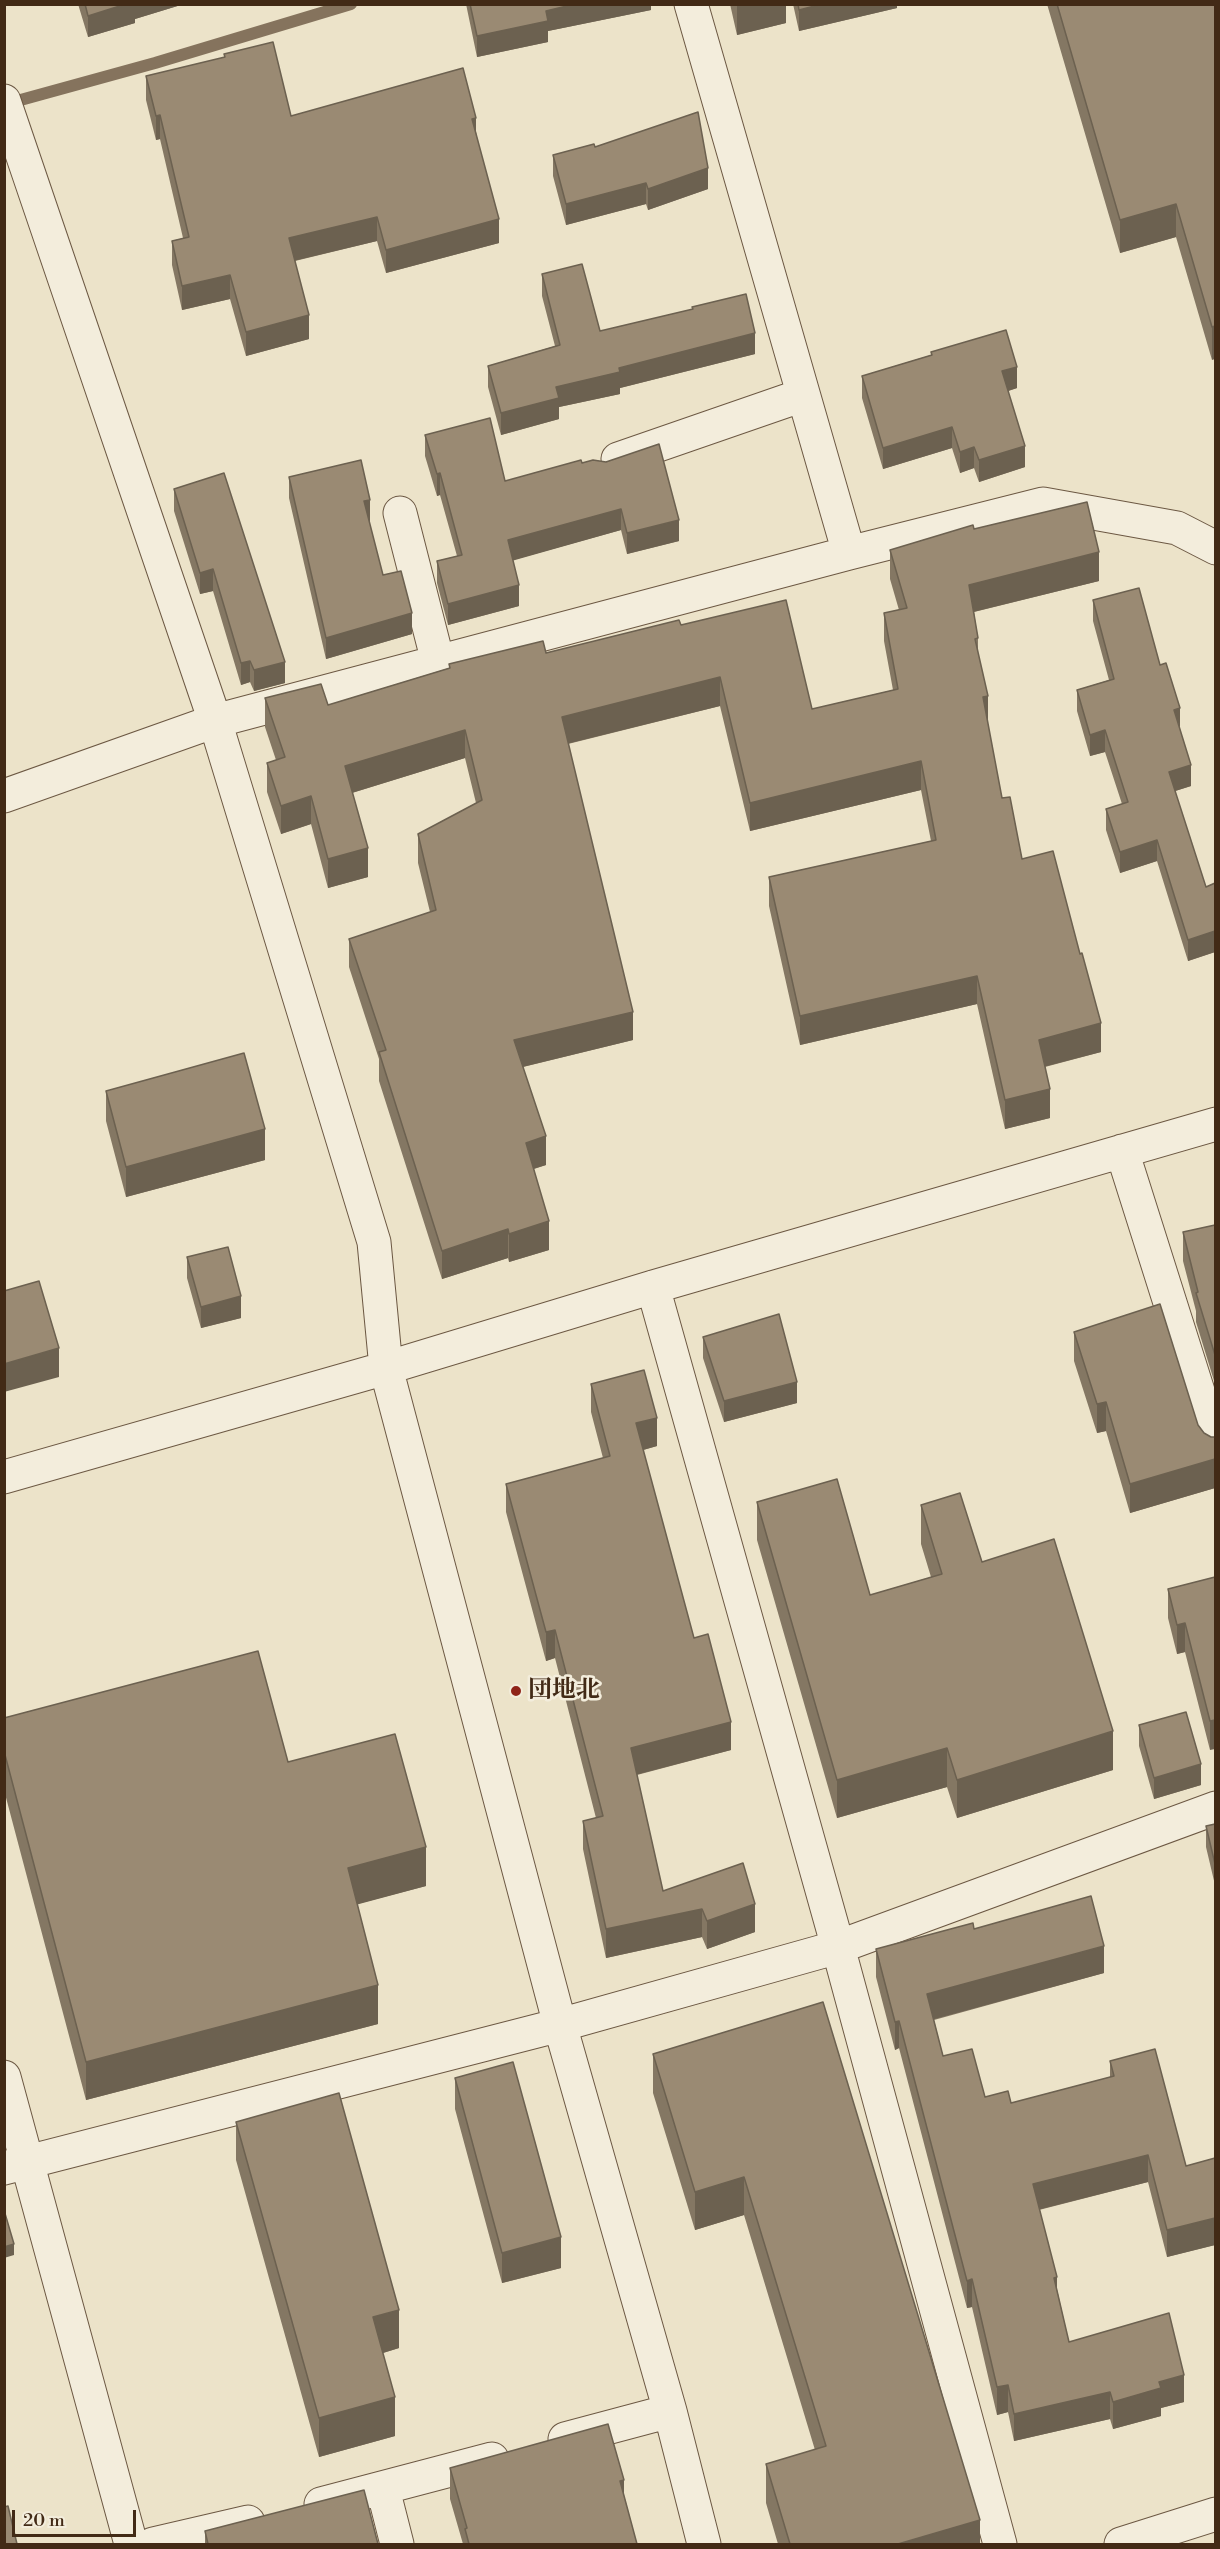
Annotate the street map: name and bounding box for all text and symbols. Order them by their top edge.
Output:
place label: 団地北 [528,1677,600,1705]
marker: 団地北 [509,1684,523,1698]
scale bar [15,2498,140,2536]
text: 20 m [23,2509,65,2532]

